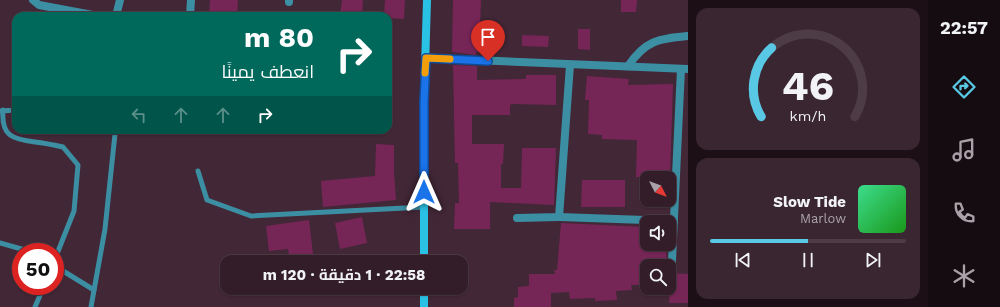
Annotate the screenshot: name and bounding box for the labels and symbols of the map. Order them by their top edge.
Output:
pin [471,20,505,61]
position arrow [403,171,445,213]
north arrow [640,171,676,207]
speed limit sign: 50 [12,243,64,295]

